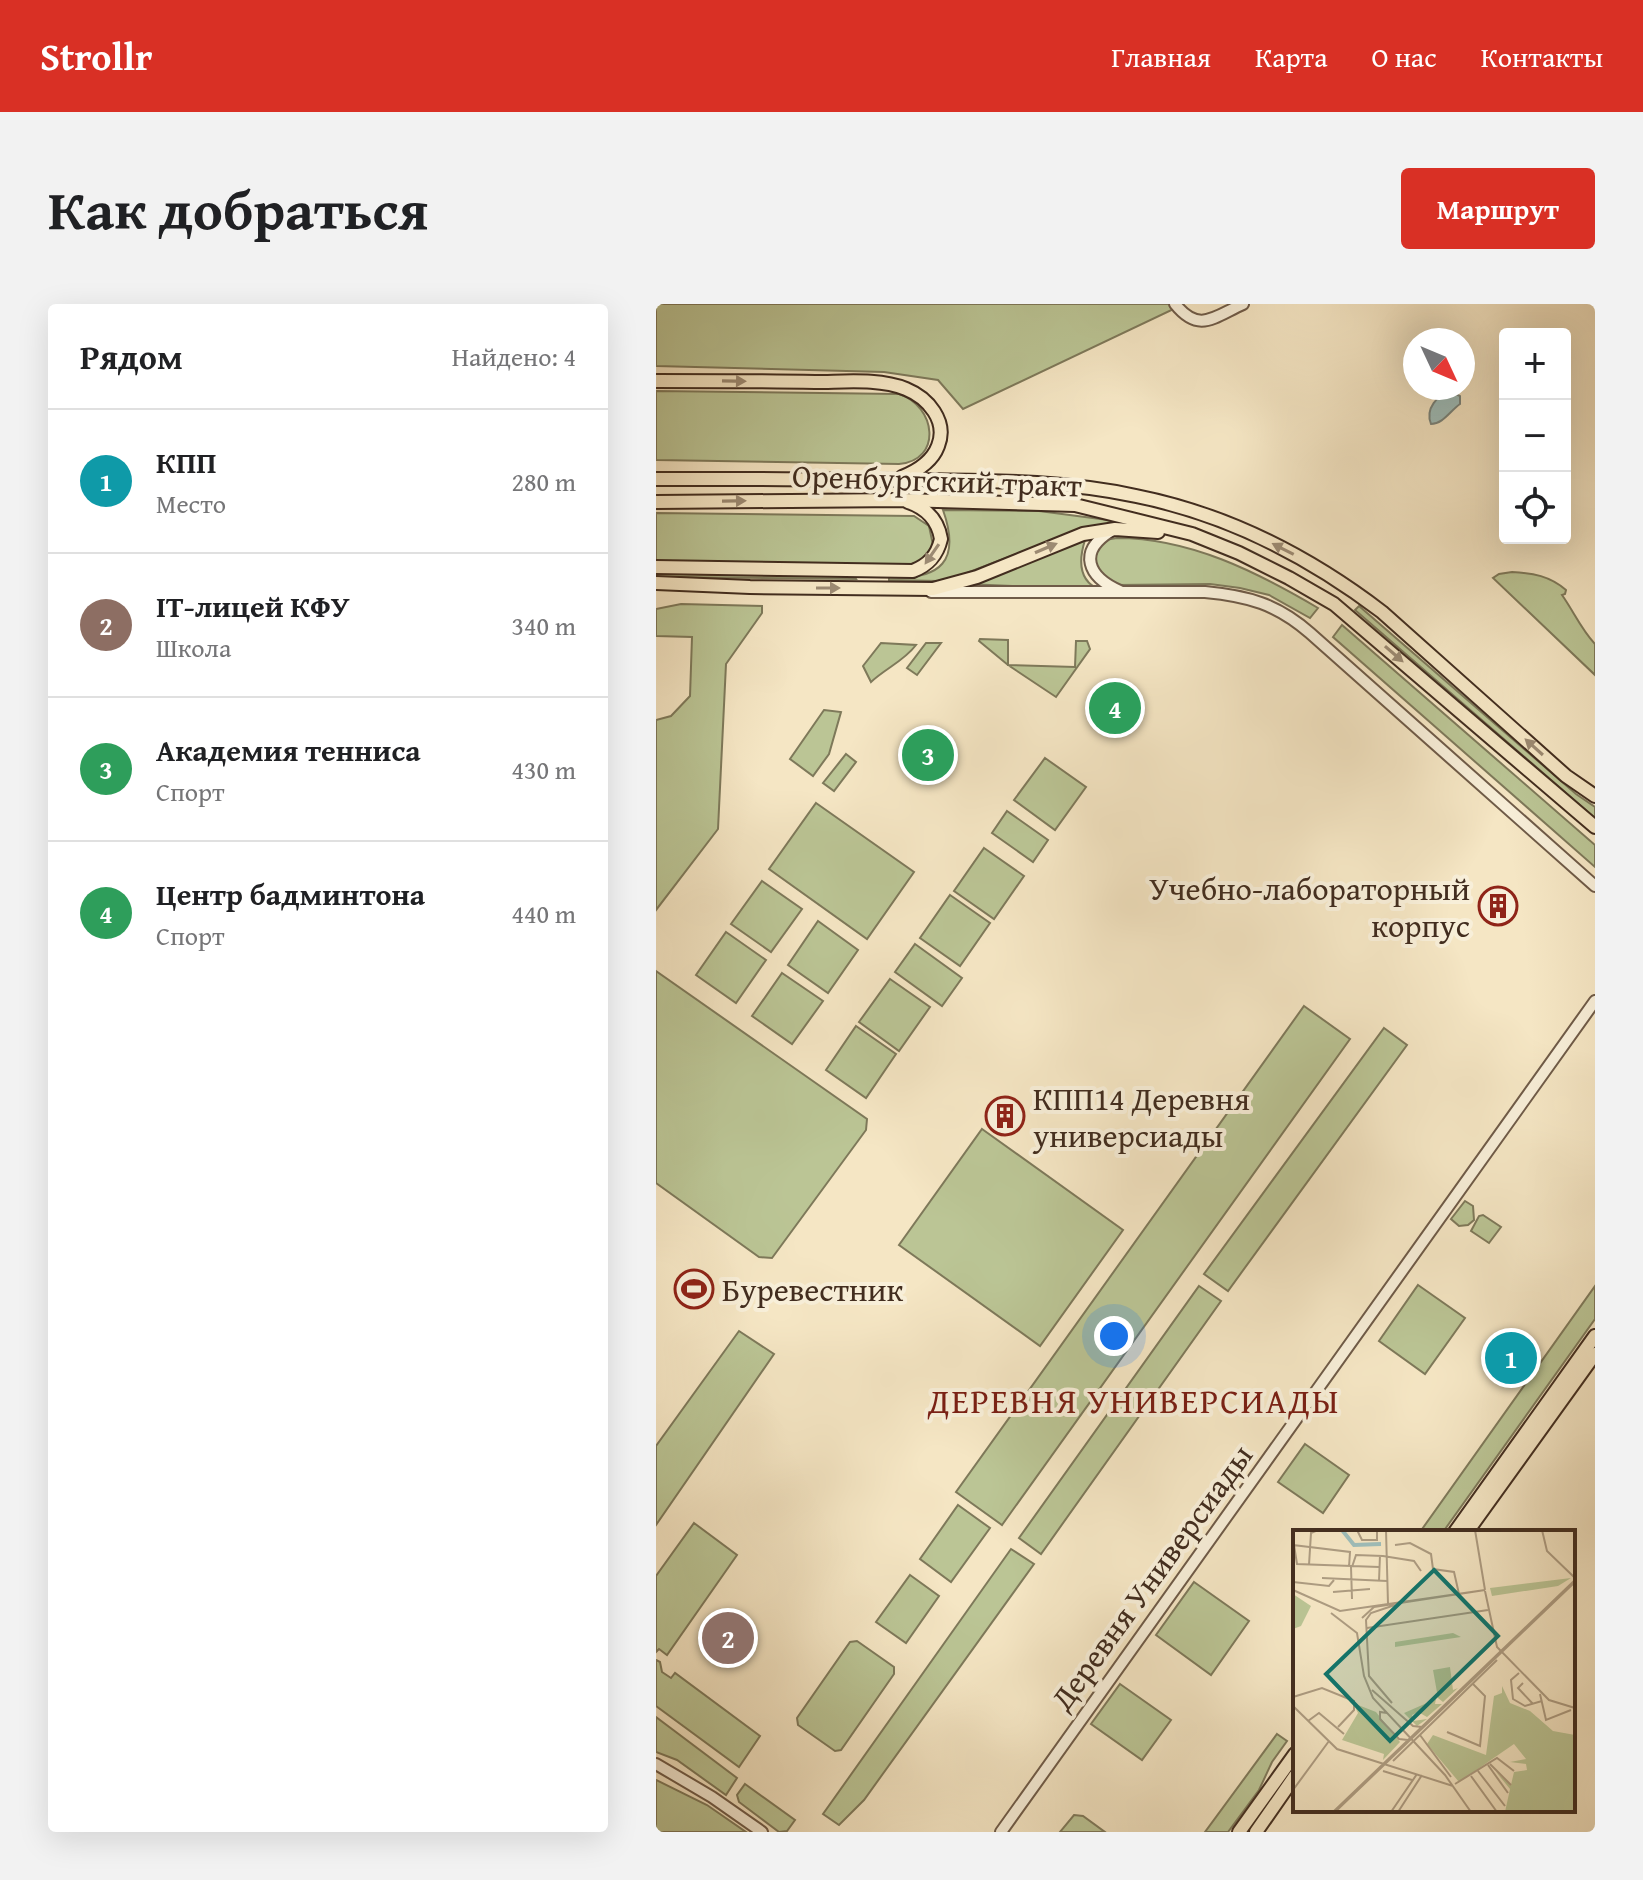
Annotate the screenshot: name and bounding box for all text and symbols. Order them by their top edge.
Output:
text: Strollr [40,28,152,84]
text: Главная [1111,36,1211,77]
text: Карта [1255,36,1327,77]
text: О нас [1371,36,1437,77]
text: Контакты [1481,36,1603,77]
text: Как добраться [48,167,428,250]
button: Маршрут [1401,168,1595,249]
north arrow [1403,328,1475,400]
map controls [1499,328,1571,544]
button: + [1499,328,1571,400]
text: Рядом [80,332,183,381]
text: Найдено: 4 [452,337,576,376]
one-way arrow [722,375,747,387]
button: − [1499,400,1571,472]
text: КПП [156,440,216,484]
street label: Оренбургский тракт [791,451,1083,509]
text: 1 [99,462,113,501]
text: 280 m [511,462,576,501]
button: locate [1499,472,1571,544]
text: Место [156,484,226,523]
one-way arrow [722,495,747,507]
one-way arrow [1034,541,1058,554]
one-way arrow [1271,542,1294,555]
one-way arrow [924,543,940,565]
one-way arrow [816,582,841,594]
text: IT-лицей КФУ [156,584,349,628]
text: 2 [99,606,113,645]
text: 340 m [511,606,576,645]
text: Школа [156,628,231,667]
one-way arrow [1384,645,1404,662]
pin: 4 [1089,678,1141,738]
pin: 3 [902,725,954,785]
text: Академия тенниса [156,728,421,772]
one-way arrow [1525,739,1544,757]
text: 3 [99,750,113,789]
text: 430 m [511,750,576,789]
text: Спорт [156,772,225,811]
place label: Учебно-лабораторный корпус [1149,865,1470,949]
text: Центр бадминтона [156,872,425,916]
building icon: Учебно-лабораторный корпус [1477,885,1519,927]
text: 4 [99,894,113,933]
text: 440 m [511,894,576,933]
text: Спорт [156,916,225,955]
place label: КПП14 Деревня универсиады [1032,1075,1250,1159]
building icon: КПП14 Деревня универсиады [984,1095,1026,1137]
place label: Буревестник [722,1266,904,1313]
sports icon: Буревестник [673,1268,715,1310]
your location [1094,1316,1134,1356]
pin: 1 [1485,1328,1537,1388]
district label: ДЕРЕВНЯ УНИВЕРСИАДЫ [927,1376,1340,1425]
street label: Деревня Универсиады [1038,1434,1264,1720]
inset map [1293,1530,1575,1812]
pin: 2 [702,1608,754,1668]

